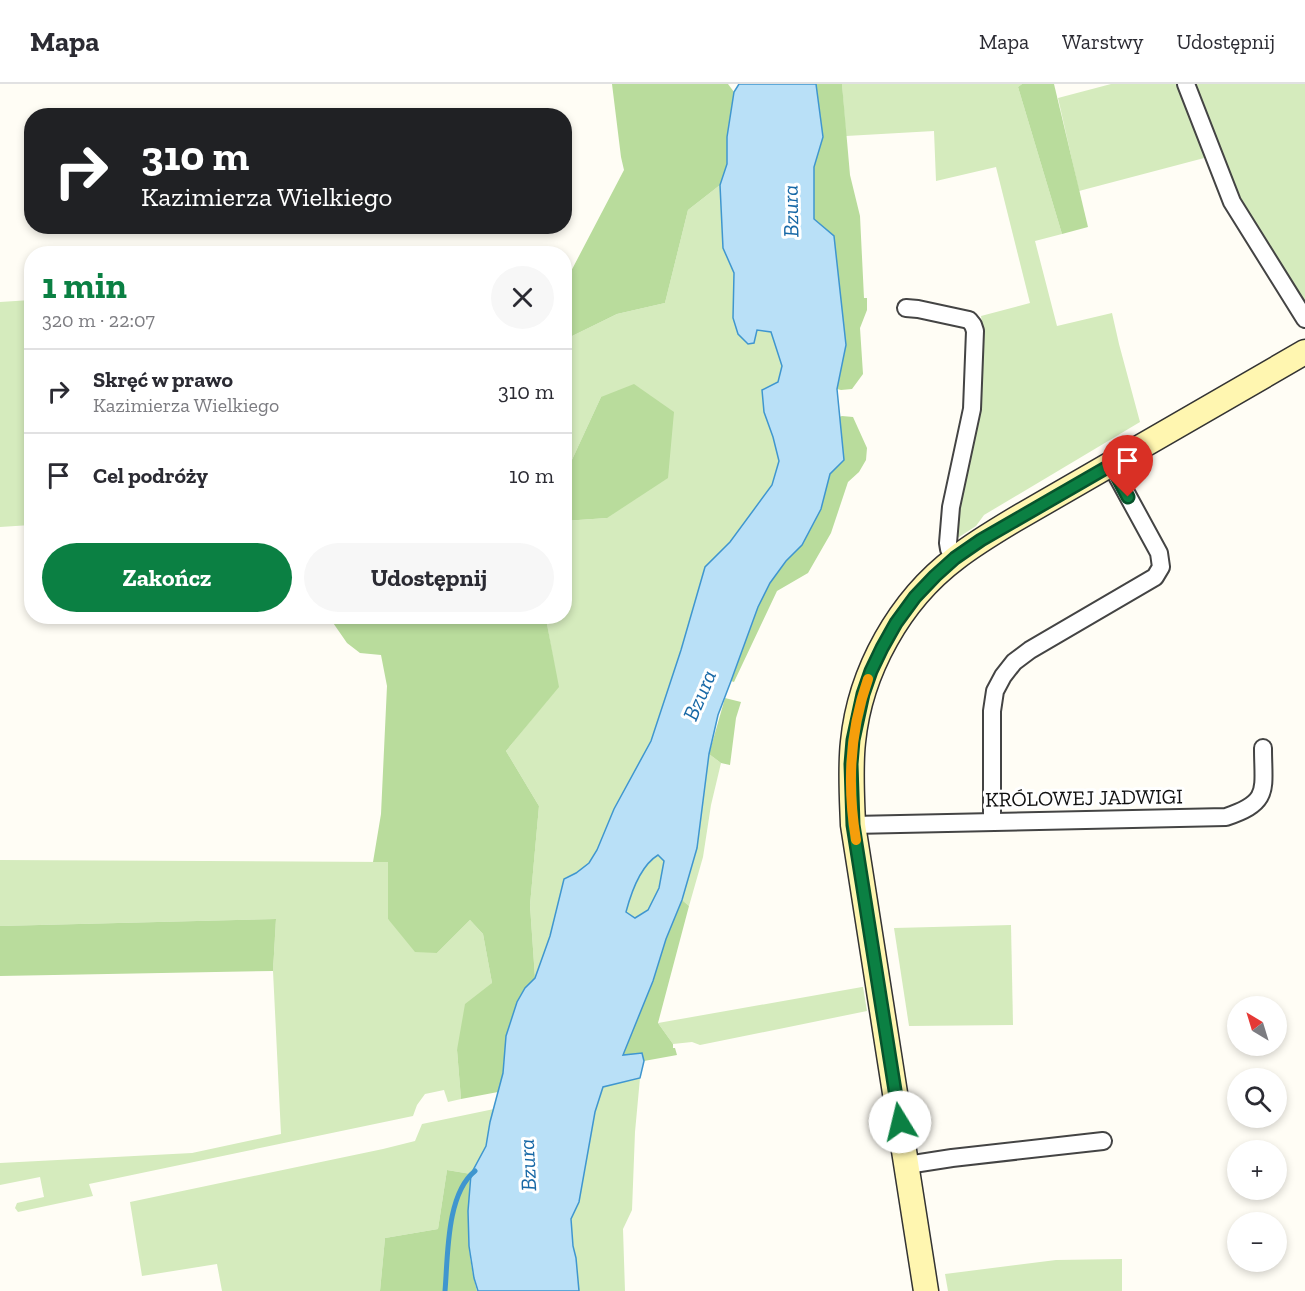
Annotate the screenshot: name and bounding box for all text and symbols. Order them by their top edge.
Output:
text: Mapa [30,25,99,58]
text: Mapa [979,29,1029,54]
text: Warstwy [1062,29,1144,54]
text: Udostępnij [1177,29,1275,54]
text: 310 m [141,130,249,181]
icon: right [42,132,120,210]
text: Kazimierza Wielkiego [141,181,392,213]
water label: Bzura [777,184,804,238]
text: 1 min [42,264,127,307]
button: close [491,266,554,329]
text: 320 m · 22:07 [42,308,155,332]
text: Skręć w prawo [93,366,233,393]
icon: right [42,375,75,408]
text: 310 m [498,378,554,405]
text: Kazimierza Wielkiego [93,393,279,417]
pin [1102,435,1153,497]
icon: arrive [1111,444,1144,477]
icon: arrive [42,459,75,492]
text: Cel podróży [93,462,208,489]
text: 10 m [509,462,554,489]
button: Zakończ [42,543,292,612]
button: Udostępnij [304,543,554,612]
water label: Bzura [677,666,722,725]
street label: KRÓLOWEJ JADWIGI [985,783,1183,812]
north arrow [1227,996,1287,1056]
map controls [1227,996,1287,1272]
button: search [1227,1068,1287,1128]
position arrow [868,1090,932,1154]
water label: Bzura [513,1138,542,1192]
button: + [1227,1140,1287,1200]
button: − [1227,1212,1287,1272]

